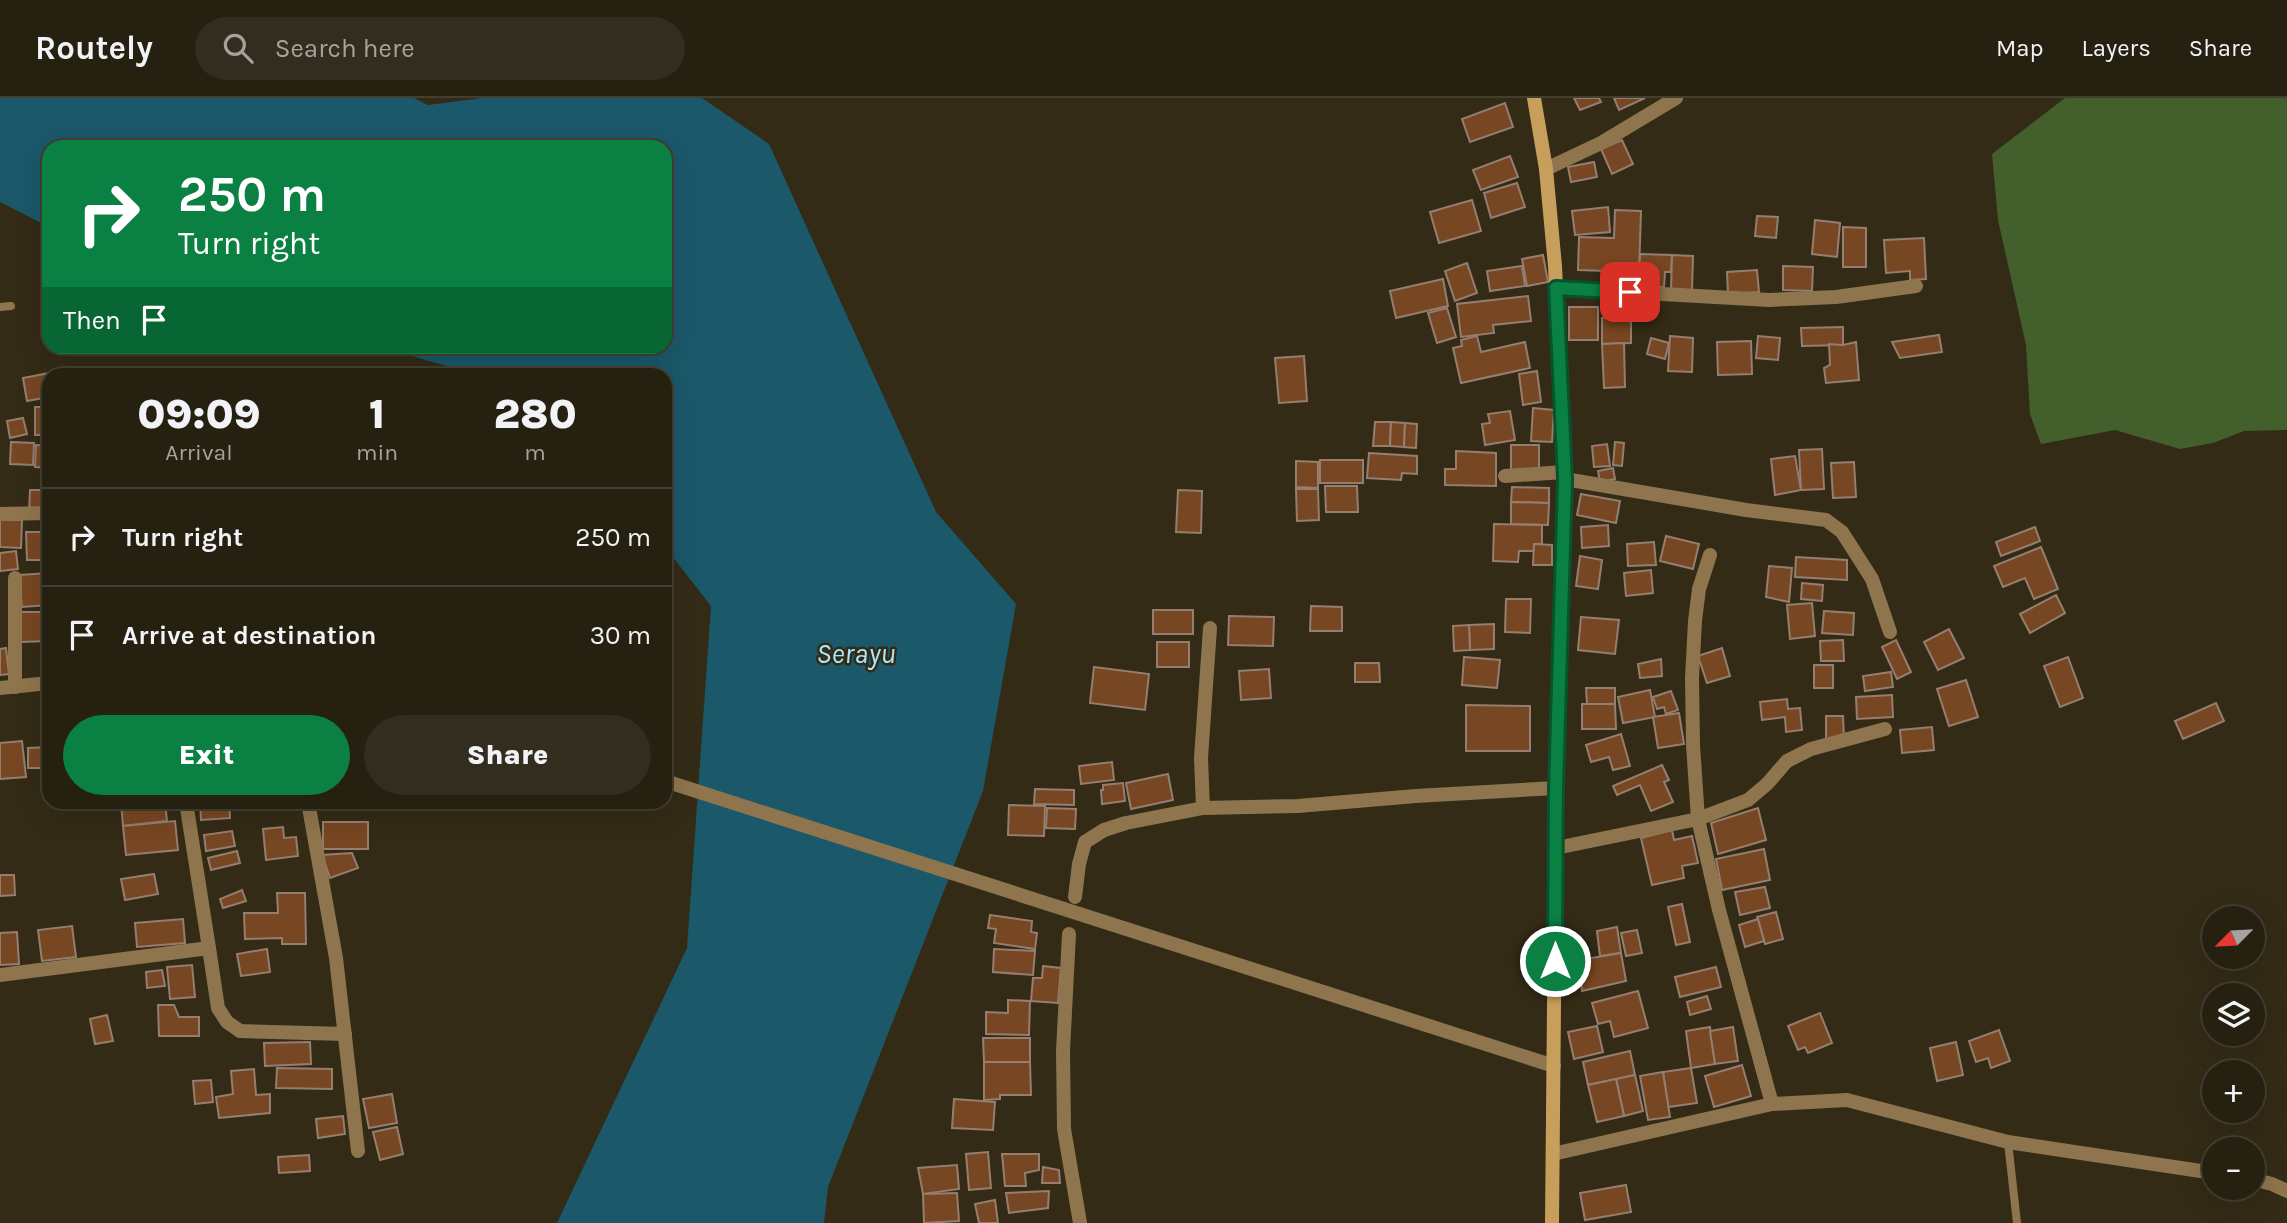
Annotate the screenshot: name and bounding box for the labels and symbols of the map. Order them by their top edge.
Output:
pin [1600,262,1660,322]
water label: Serayu [816,637,896,670]
north arrow [2202,906,2264,970]
position arrow [1518,924,1592,998]

